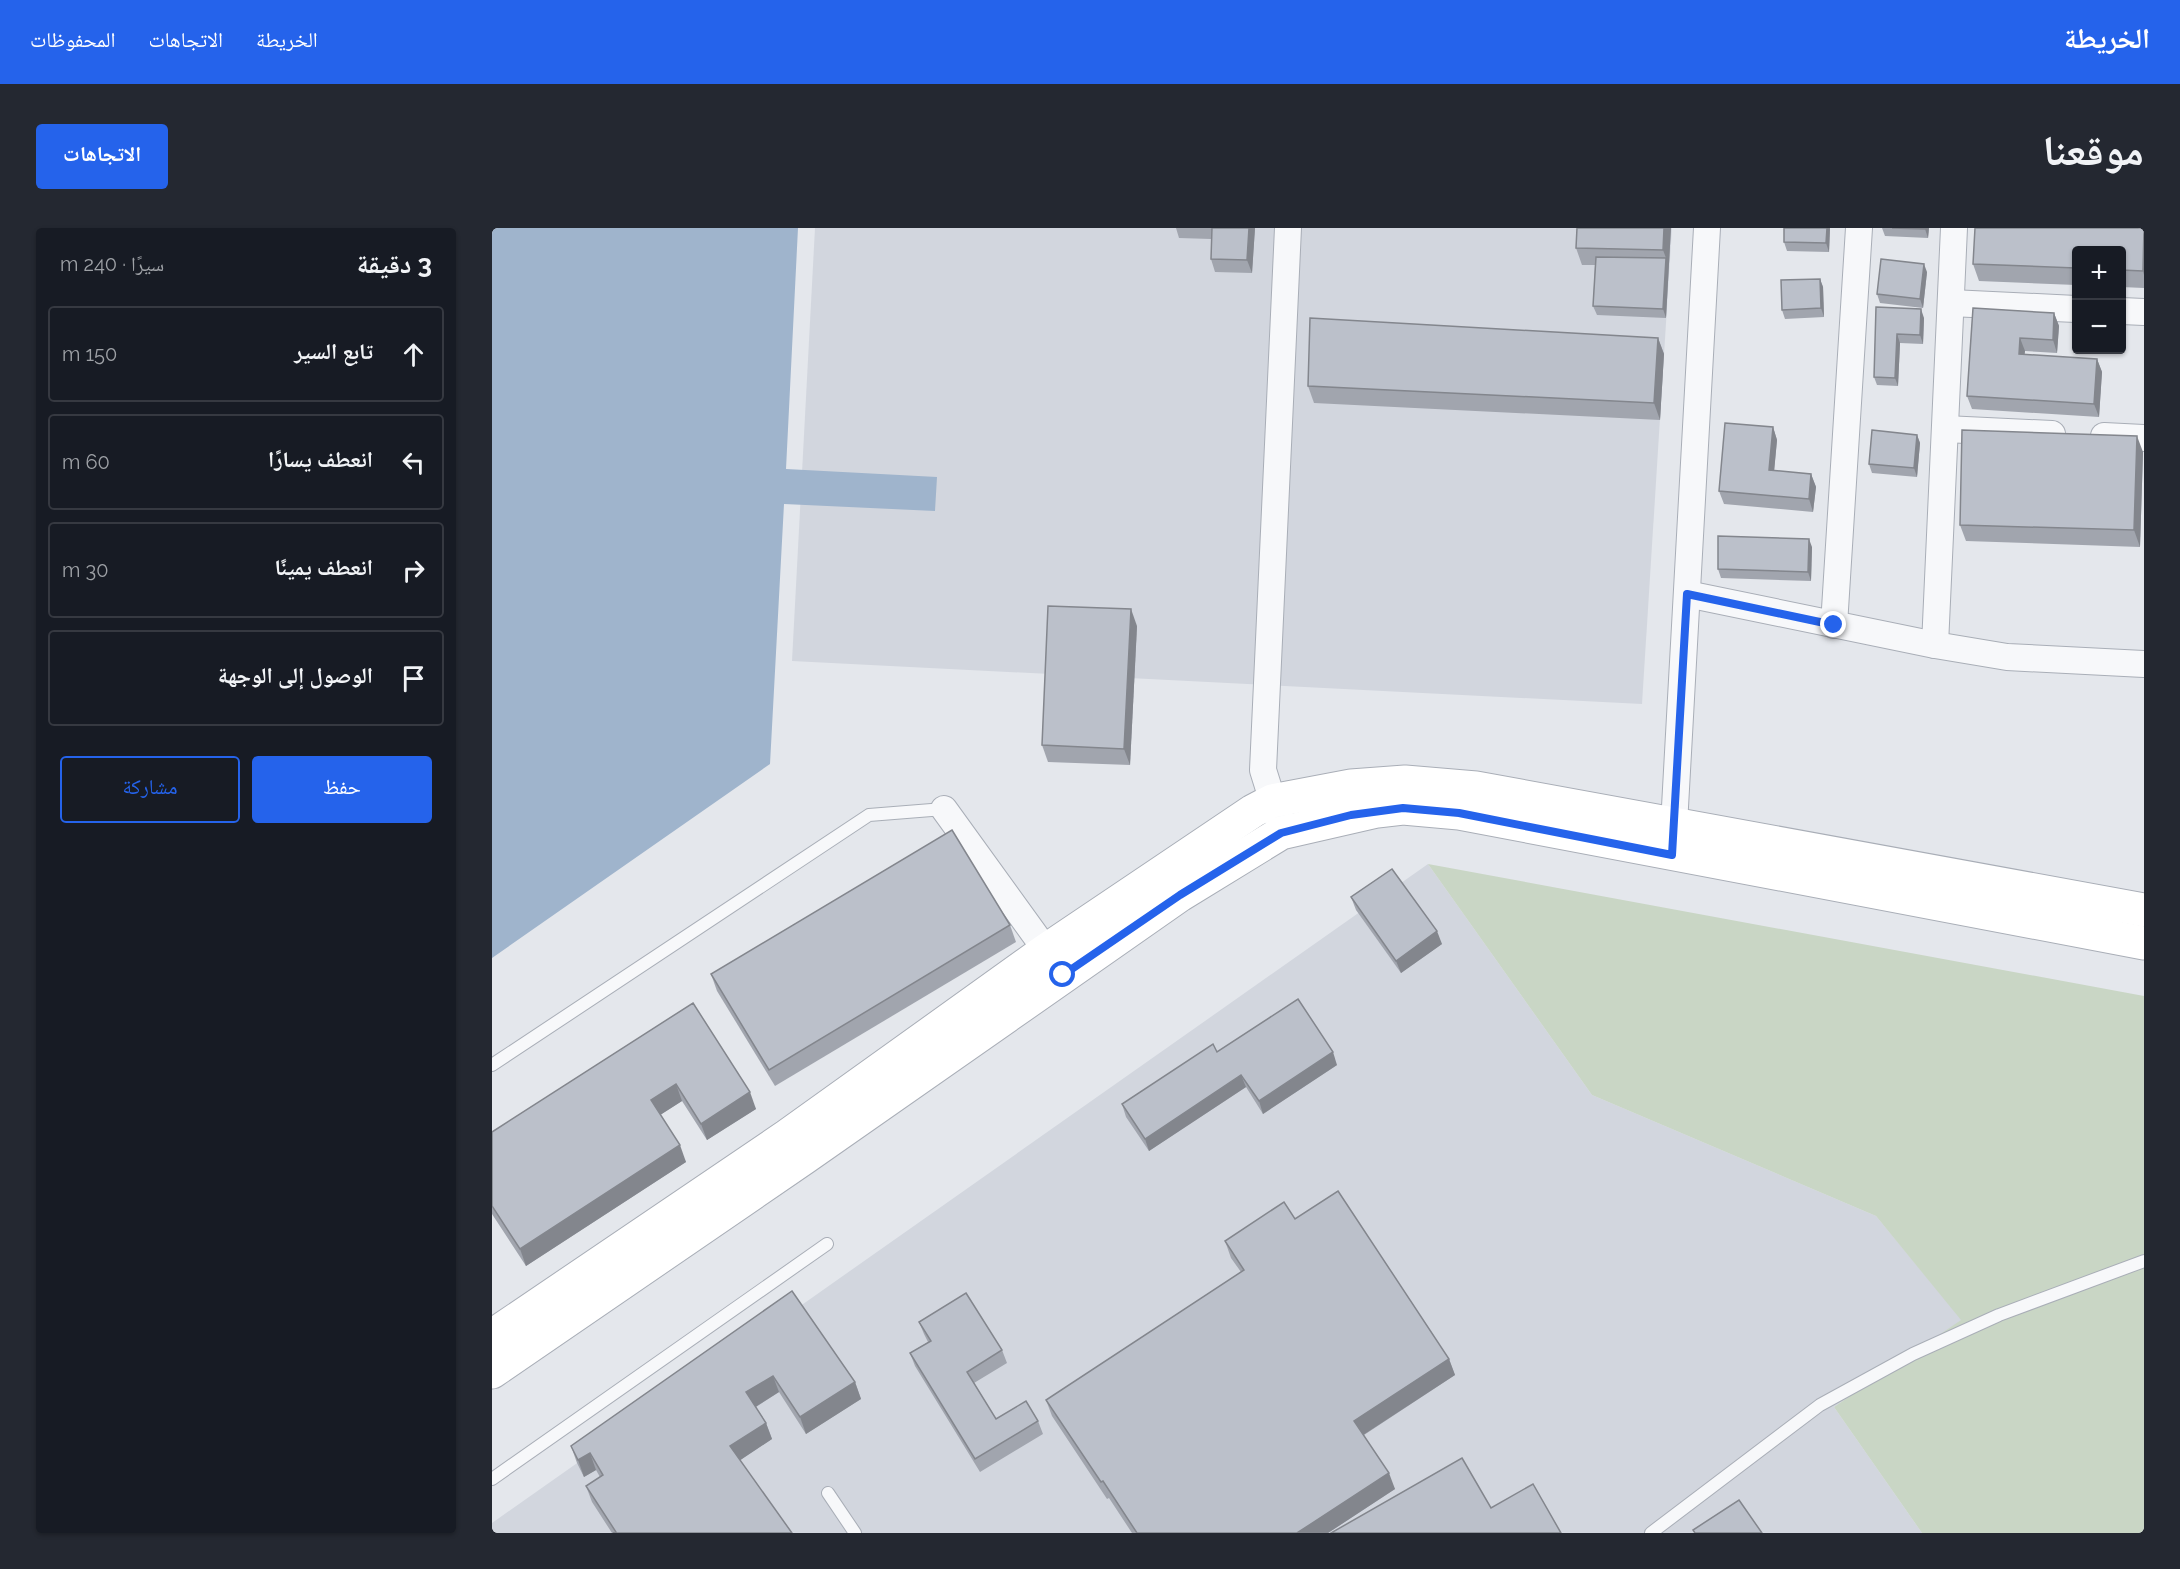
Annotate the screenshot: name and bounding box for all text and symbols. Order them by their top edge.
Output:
text: الخريطة [2064,22,2150,55]
text: المحفوظات [30,27,115,52]
text: الاتجاهات [148,27,223,52]
text: الخريطة [256,27,318,52]
button: الاتجاهات [36,124,168,189]
text: موقعنا [2043,126,2144,175]
map controls [2072,246,2126,354]
button: + [2072,246,2126,300]
text: 3 دقيقة [357,249,432,279]
text: سيرًا · 240 m [60,252,164,276]
button: − [2072,300,2126,354]
text: تابع السير [294,338,373,364]
icon: ahead [397,338,430,371]
text: 150 m [62,342,117,366]
text: انعطف يسارًا [268,446,373,472]
icon: left [397,446,430,479]
text: 60 m [62,450,110,474]
text: انعطف يمينًا [274,554,373,580]
icon: right [397,554,430,587]
text: 30 m [62,558,108,582]
route end [1820,611,1846,637]
text: الوصول إلى الوجهة [218,662,373,688]
icon: arrive [397,662,430,695]
button: مشاركة [60,756,240,823]
button: حفظ [252,756,432,823]
route start [1049,961,1075,987]

